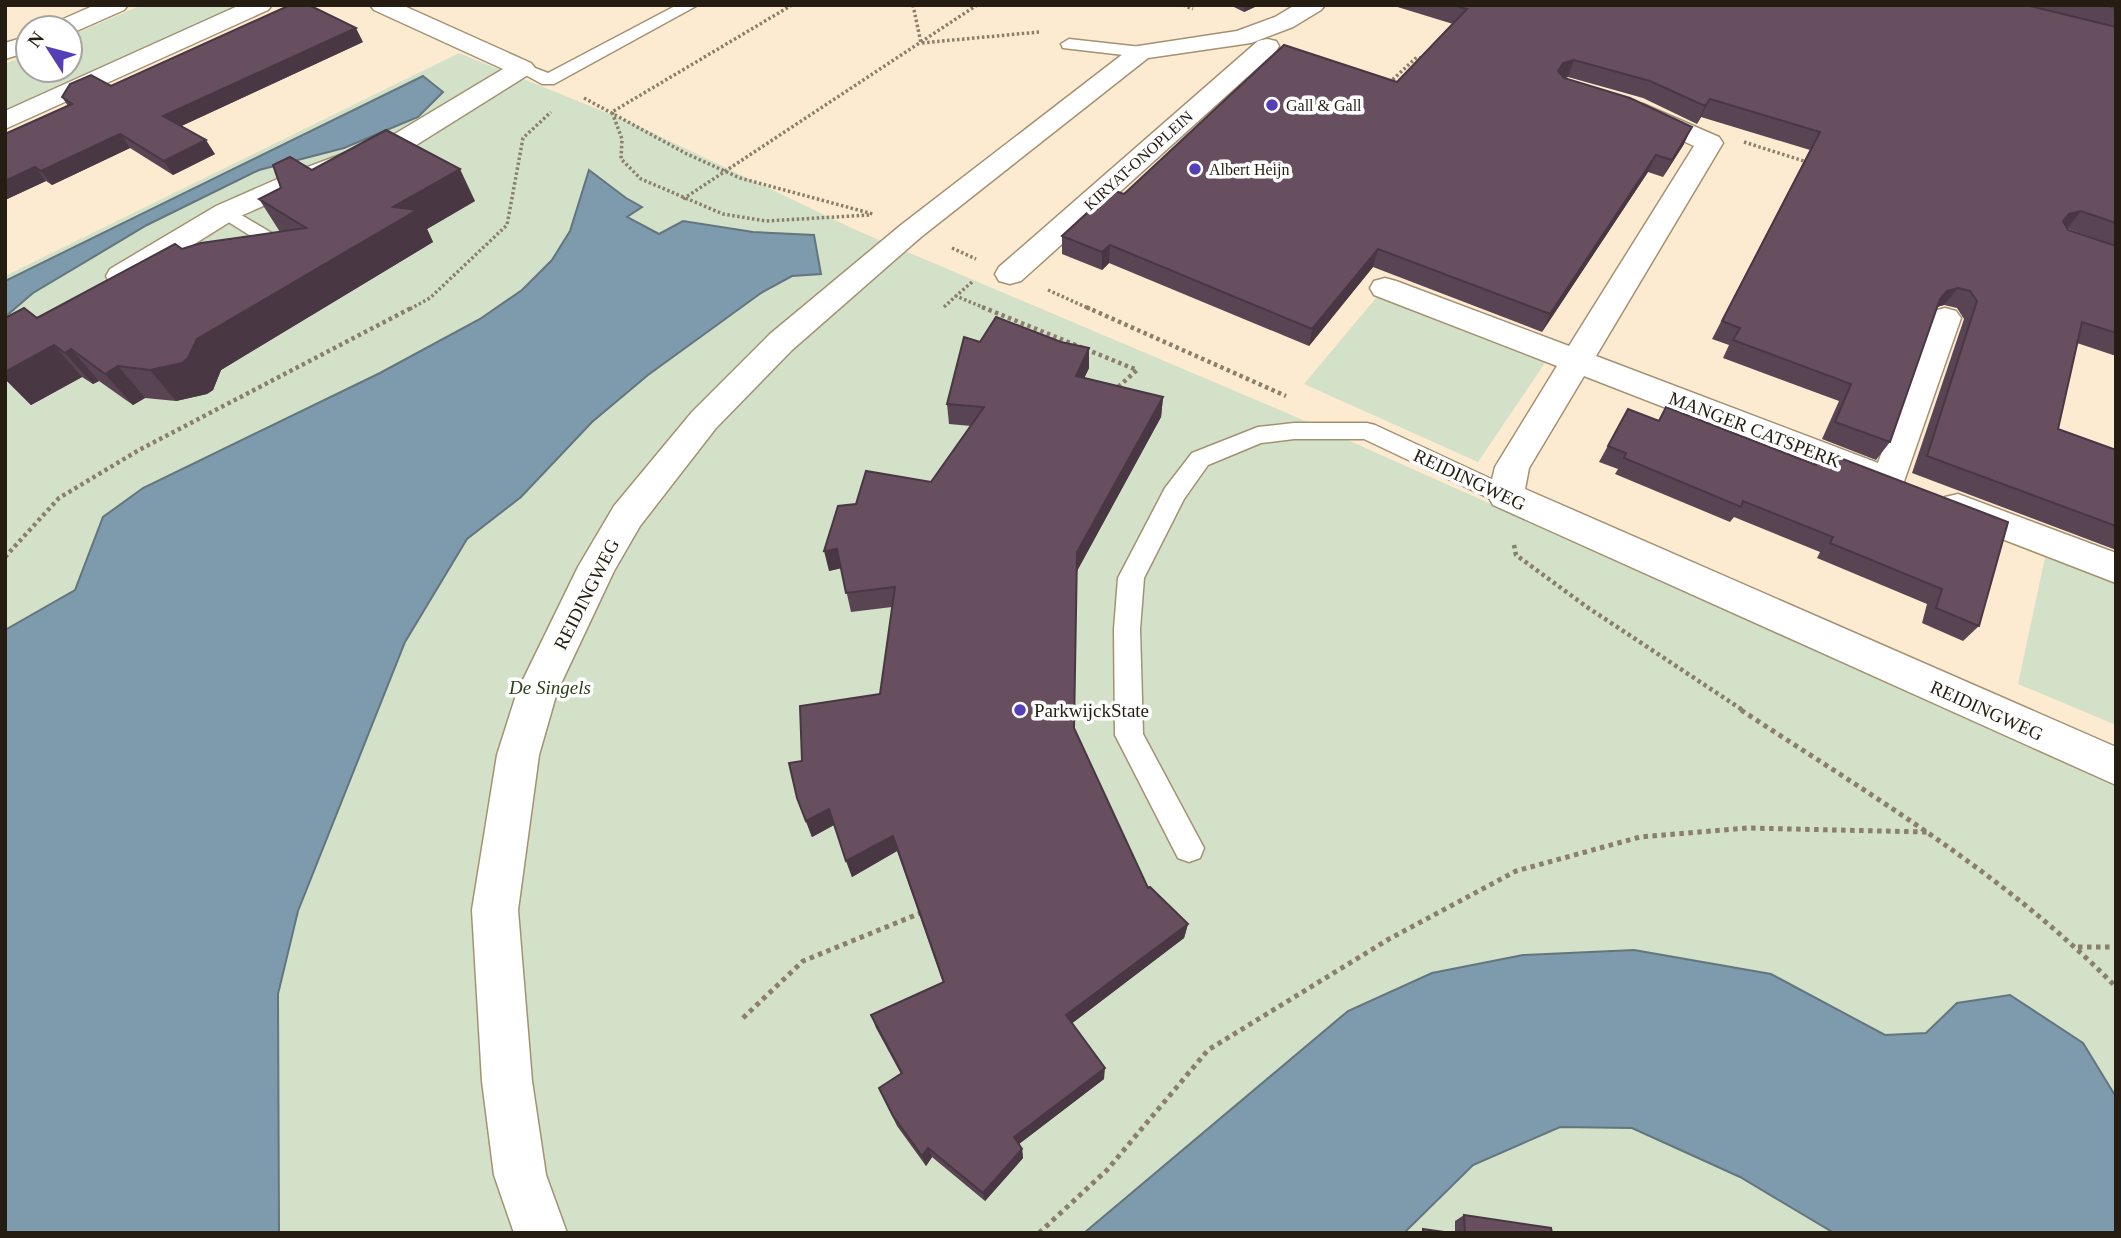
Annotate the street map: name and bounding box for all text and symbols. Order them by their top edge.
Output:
north arrow [14,14,84,84]
text: N [23,27,48,51]
marker: Gall & Gall [1264,97,1280,113]
place label: Gall & Gall [1286,97,1362,114]
street label: KIRYAT-ONOPLEIN [1081,107,1196,213]
marker: Albert Heijn [1187,161,1203,177]
place label: Albert Heijn [1209,161,1289,179]
street label: MANGER CATSPERK [1666,387,1844,472]
street label: REIDINGWEG [1410,444,1529,515]
street label: REIDINGWEG [550,535,623,653]
street label: REIDINGWEG [1927,676,2047,745]
park label: De Singels [508,677,591,698]
place label: ParkwijckState [1034,700,1149,721]
marker: ParkwijckState [1012,702,1028,718]

